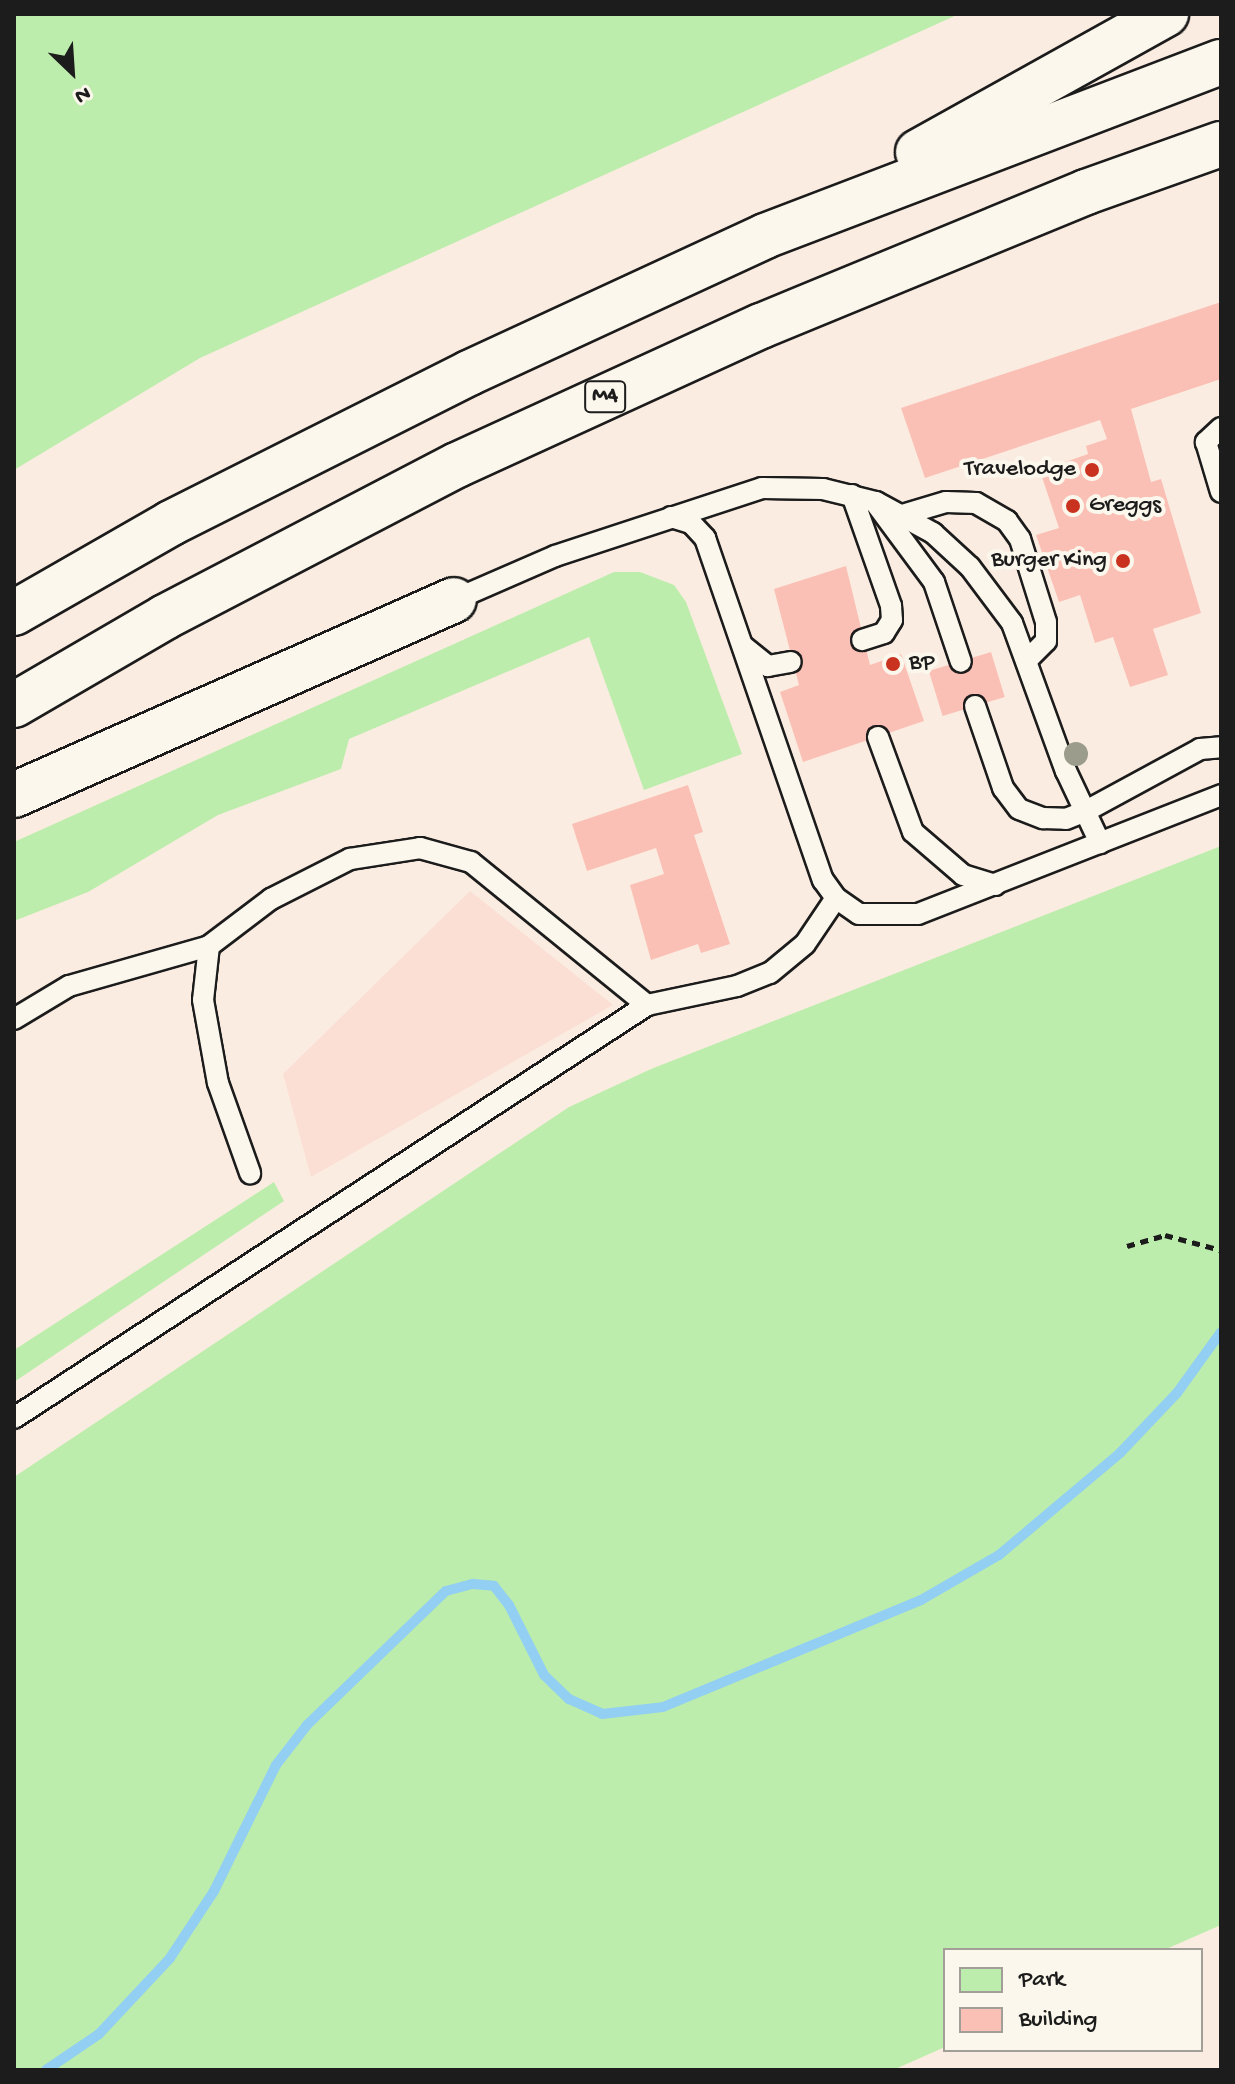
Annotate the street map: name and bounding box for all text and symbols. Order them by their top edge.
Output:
north arrow [32,32,112,112]
text: N [70,79,94,109]
road number: M4 [583,379,627,415]
place label: Travelodge [964,456,1076,484]
marker: Travelodge [1083,461,1101,479]
place label: Greggs [1089,492,1161,520]
marker: Greggs [1064,497,1082,515]
place label: Burger King [991,547,1107,575]
marker: Burger King [1114,552,1132,570]
place label: BP [909,650,935,678]
marker: BP [884,655,902,673]
legend [943,1948,1203,2052]
text: Park [1019,1966,1065,1995]
text: Building [1019,2006,1097,2035]

